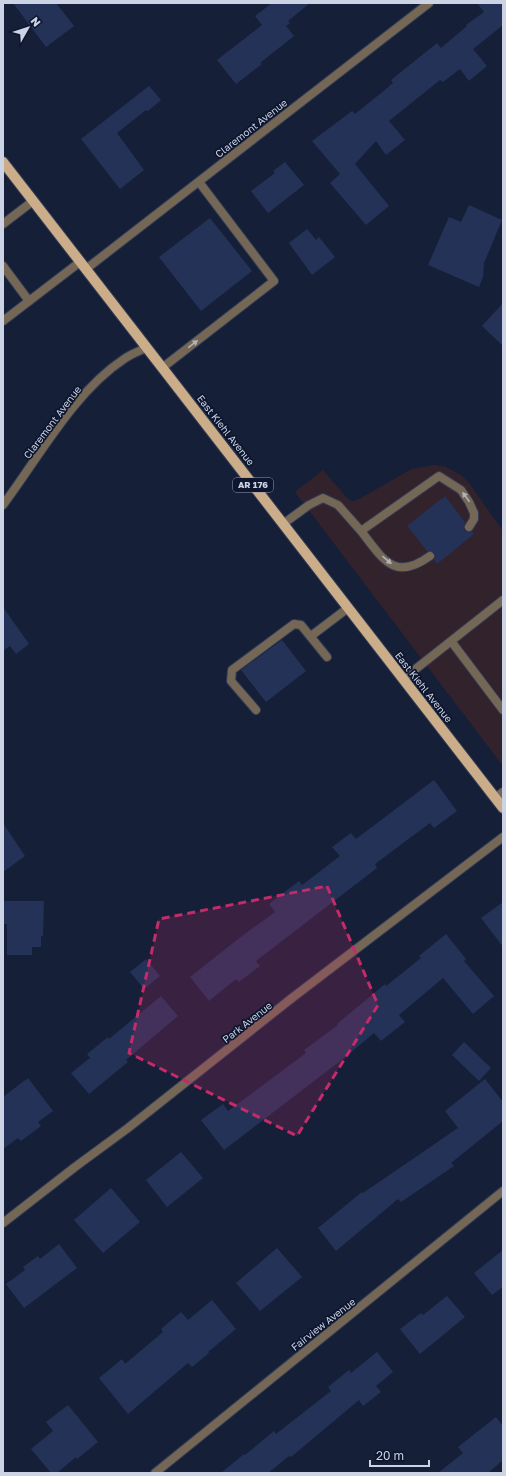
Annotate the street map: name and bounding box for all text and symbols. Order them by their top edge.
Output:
north arrow [8,8,48,48]
text: N [28,14,44,29]
street label: Claremont Avenue [213,96,290,160]
one-way arrow [188,340,199,348]
street label: Claremont Avenue [21,383,83,461]
street label: East Kiehl Avenue [195,392,257,468]
road number: AR 176 [233,478,273,492]
one-way arrow [461,491,470,502]
one-way arrow [381,556,392,565]
street label: East Kiehl Avenue [393,649,455,725]
street label: Park Avenue [220,999,274,1045]
street label: Fairview Avenue [289,1295,358,1353]
scale bar [370,1442,429,1468]
text: 20 m [376,1448,404,1463]

